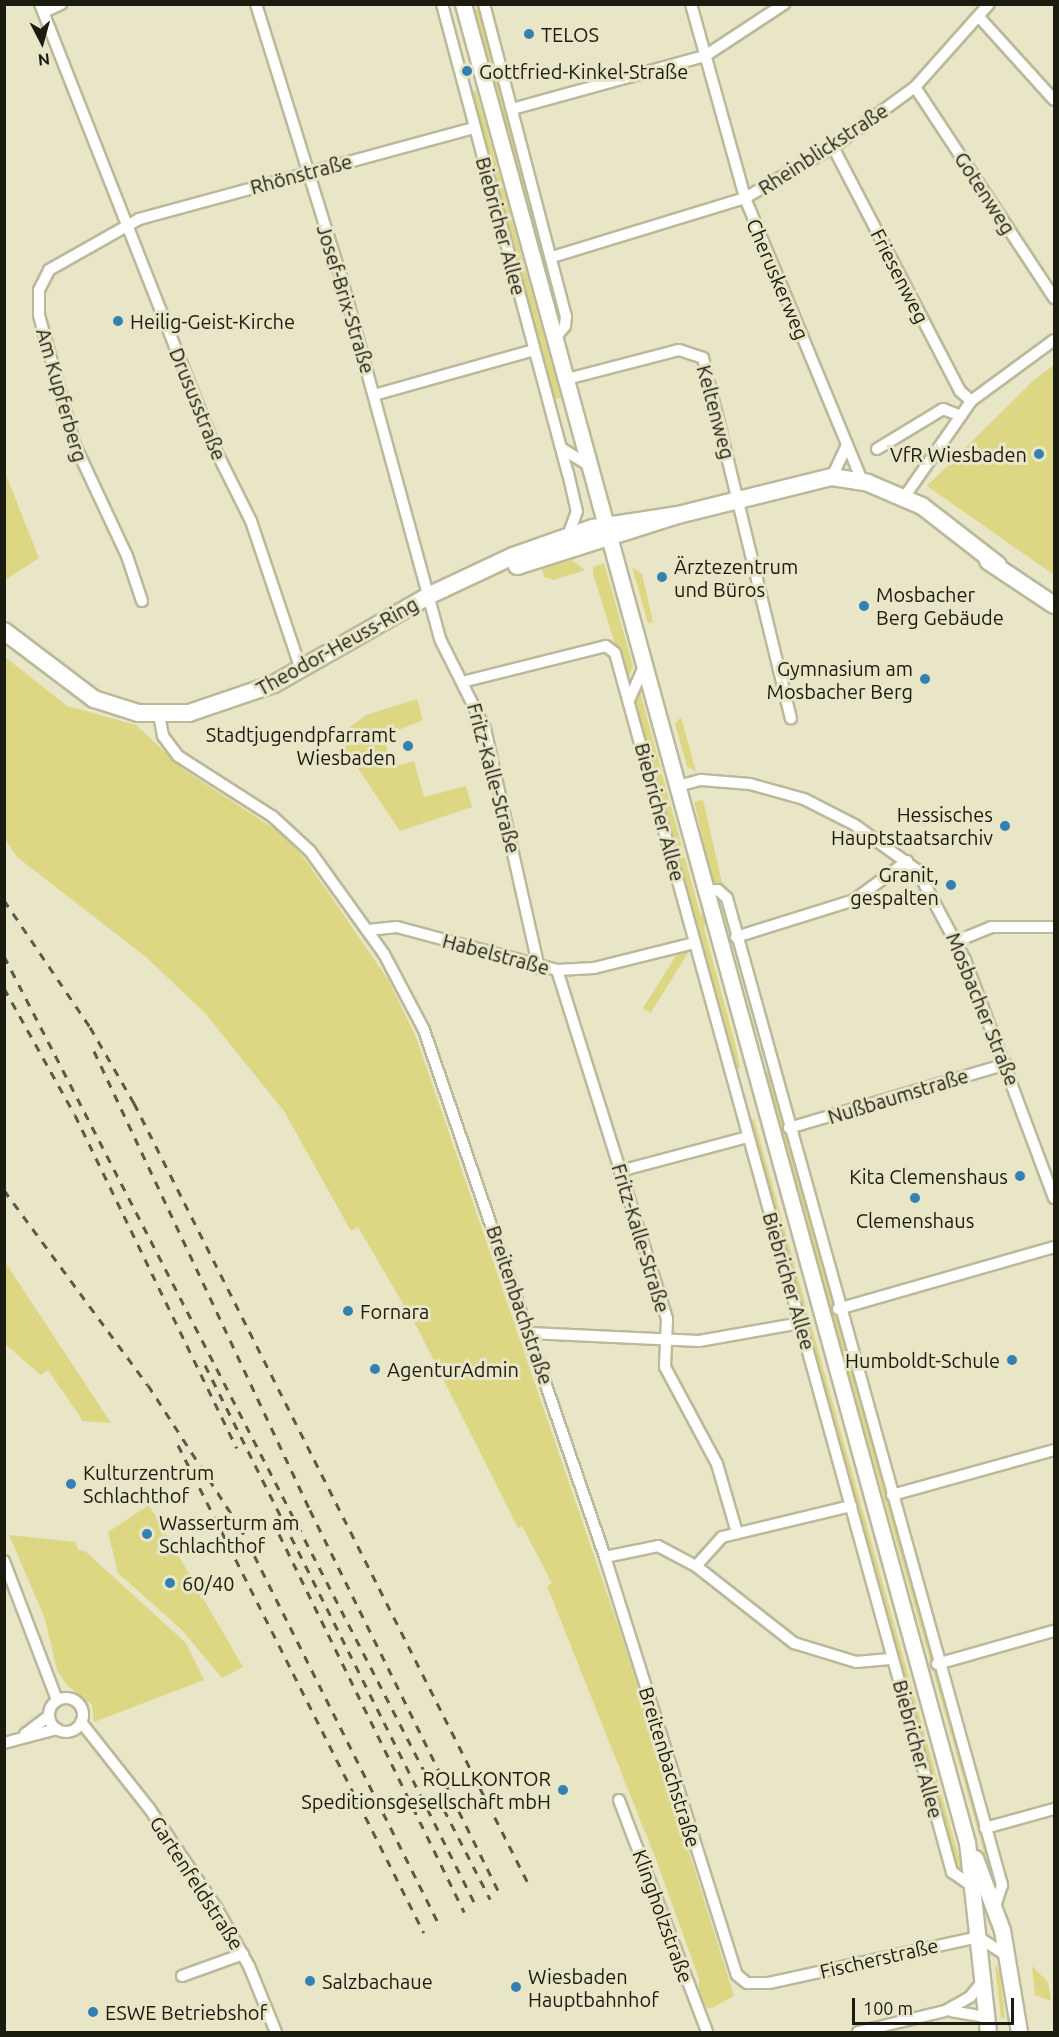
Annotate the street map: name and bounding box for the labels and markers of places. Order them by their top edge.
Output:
place label: TELOS [541,22,599,46]
marker: TELOS [522,27,536,41]
place label: Gottfried-Kinkel-Straße [479,59,688,83]
marker: Gottfried-Kinkel-Straße [460,64,474,78]
place label: Heilig-Geist-Kirche [130,309,295,333]
marker: Heilig-Geist-Kirche [111,314,125,328]
place label: VfR Wiesbaden [890,442,1027,466]
marker: VfR Wiesbaden [1032,447,1046,461]
place label: Ärztezentrum und Büros [674,554,798,601]
marker: Ärztezentrum und Büros [655,570,669,584]
place label: Mosbacher Berg Gebäude [876,582,1004,629]
marker: Mosbacher Berg Gebäude [857,599,871,613]
place label: Gymnasium am Mosbacher Berg [767,656,913,703]
marker: Gymnasium am Mosbacher Berg [918,672,932,686]
place label: Stadtjugendpfarramt Wiesbaden [206,722,396,769]
marker: Stadtjugendpfarramt Wiesbaden [401,739,415,753]
place label: Hessisches Hauptstaatsarchiv [831,802,993,849]
marker: Hessisches Hauptstaatsarchiv [998,819,1012,833]
place label: Granit, gespalten [850,862,939,909]
marker: Granit, gespalten [944,878,958,892]
place label: Kita Clemenshaus [849,1164,1008,1188]
marker: Kita Clemenshaus [1013,1169,1027,1183]
marker: Clemenshaus [908,1191,922,1205]
place label: Clemenshaus [856,1208,974,1232]
place label: Fornara [360,1299,429,1323]
marker: Fornara [341,1304,355,1318]
place label: Humboldt-Schule [845,1348,1000,1372]
marker: Humboldt-Schule [1005,1353,1019,1367]
place label: AgenturAdmin [387,1357,519,1381]
marker: AgenturAdmin [368,1362,382,1376]
place label: Kulturzentrum Schlachthof [83,1460,214,1507]
marker: Kulturzentrum Schlachthof [64,1477,78,1491]
place label: Wasserturm am Schlachthof [159,1510,300,1557]
marker: Wasserturm am Schlachthof [140,1527,154,1541]
place label: 60/40 [182,1571,234,1595]
marker: 60/40 [163,1576,177,1590]
place label: ROLLKONTOR Speditionsgesellschaft mbH [301,1766,551,1813]
marker: ROLLKONTOR Speditionsgesellschaft mbH [556,1783,570,1797]
place label: Wiesbaden Hauptbahnhof [528,1964,659,2011]
place label: Salzbachaue [322,1969,433,1993]
marker: Salzbachaue [303,1974,317,1988]
marker: Wiesbaden Hauptbahnhof [509,1980,523,1994]
place label: ESWE Betriebshof [105,2000,267,2024]
marker: ESWE Betriebshof [86,2005,100,2019]

